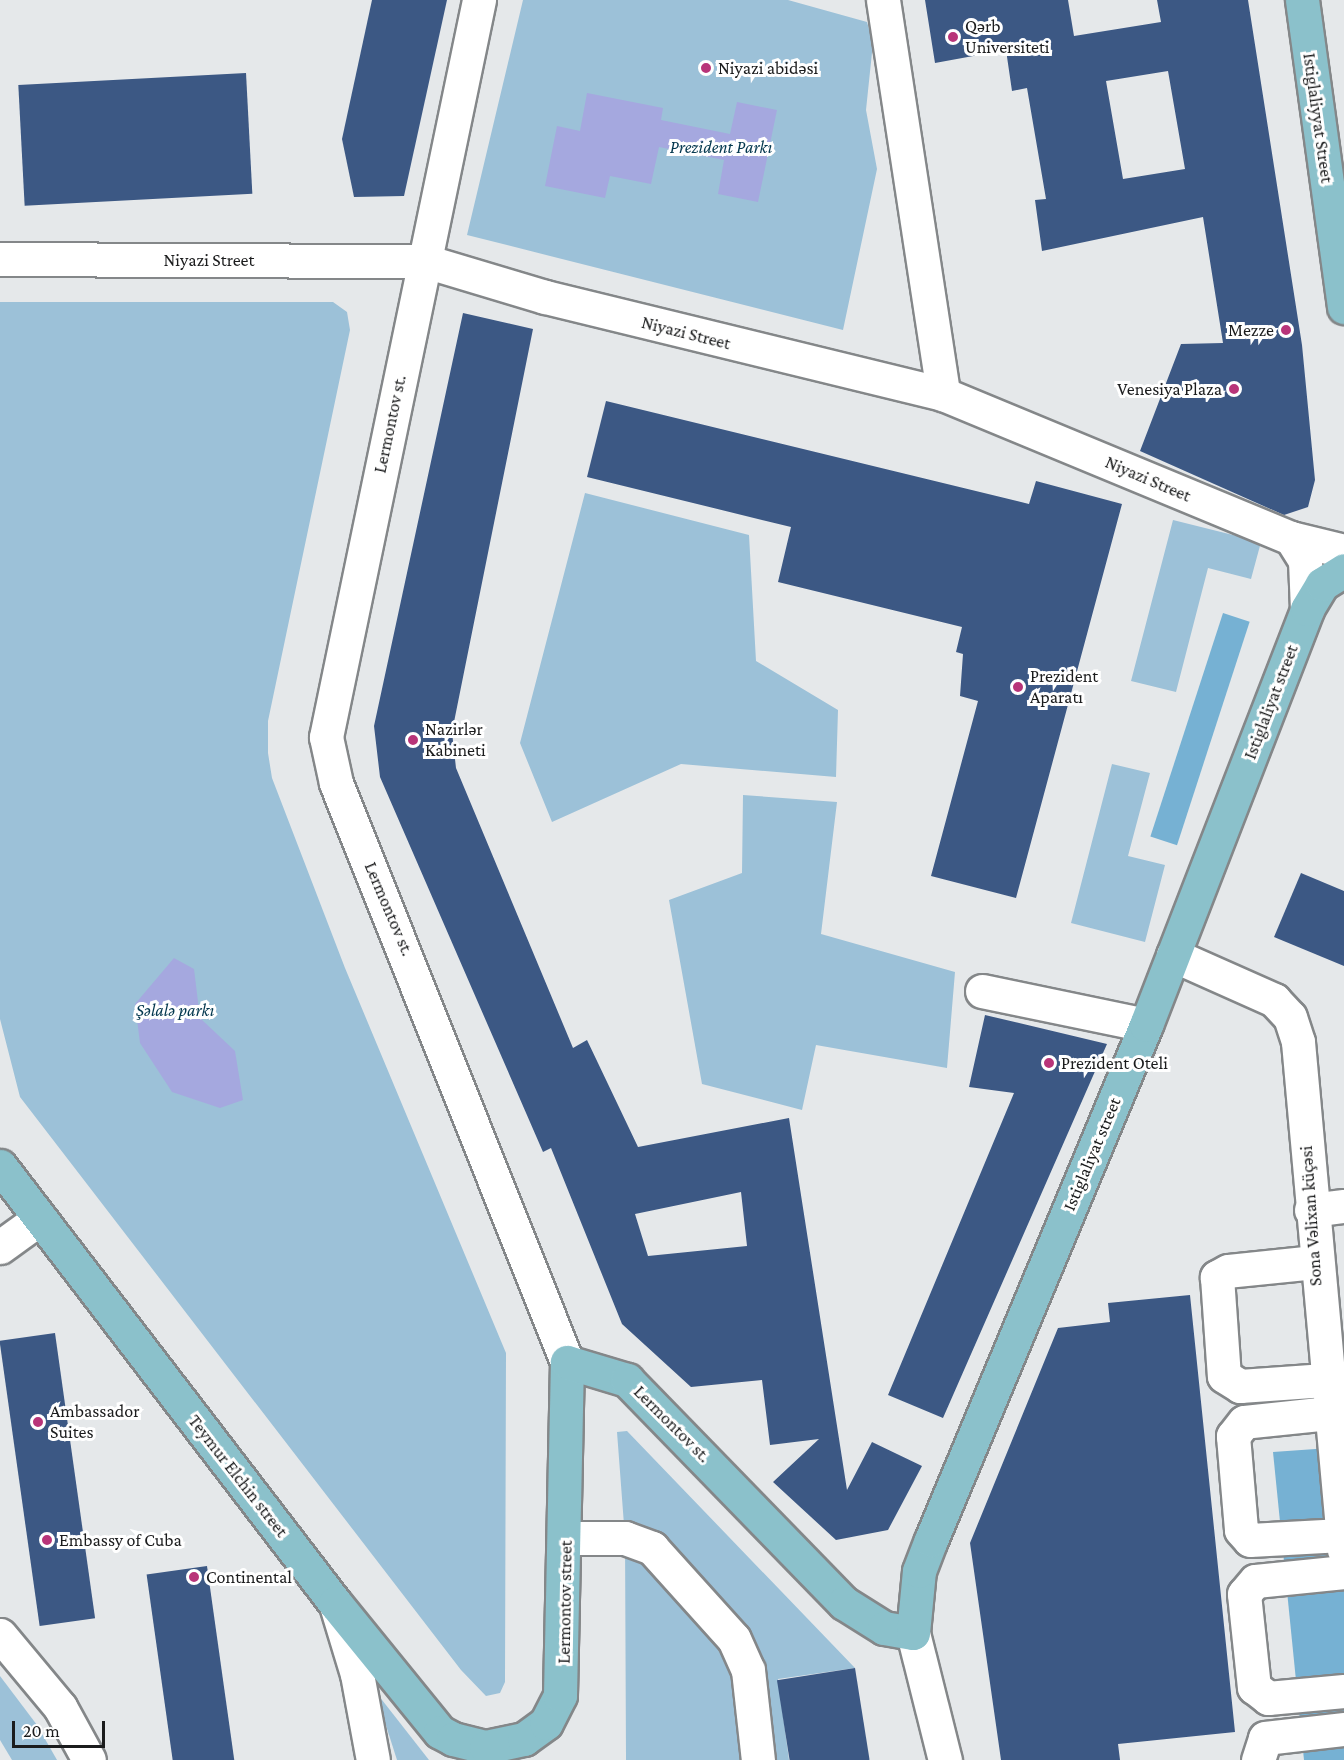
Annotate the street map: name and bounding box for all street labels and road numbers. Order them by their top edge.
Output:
street label: Istiglaliyyat Street [1298,52,1338,184]
street label: Niyazi Street [164,249,254,271]
street label: Niyazi Street [639,312,733,354]
street label: Lermontov st. [369,373,411,475]
street label: Niyazi Street [1102,451,1194,507]
street label: Istiglaliyat street [1239,642,1303,762]
street label: Lermontov st. [360,859,418,959]
street label: Istiglaliyat street [1058,1094,1126,1214]
street label: Sona Vəlixan küçəsi [1295,1145,1327,1287]
street label: Lermontov st. [629,1381,715,1467]
street label: Teymur Elchin street [184,1411,292,1541]
street label: Lermontov street [553,1540,577,1664]

